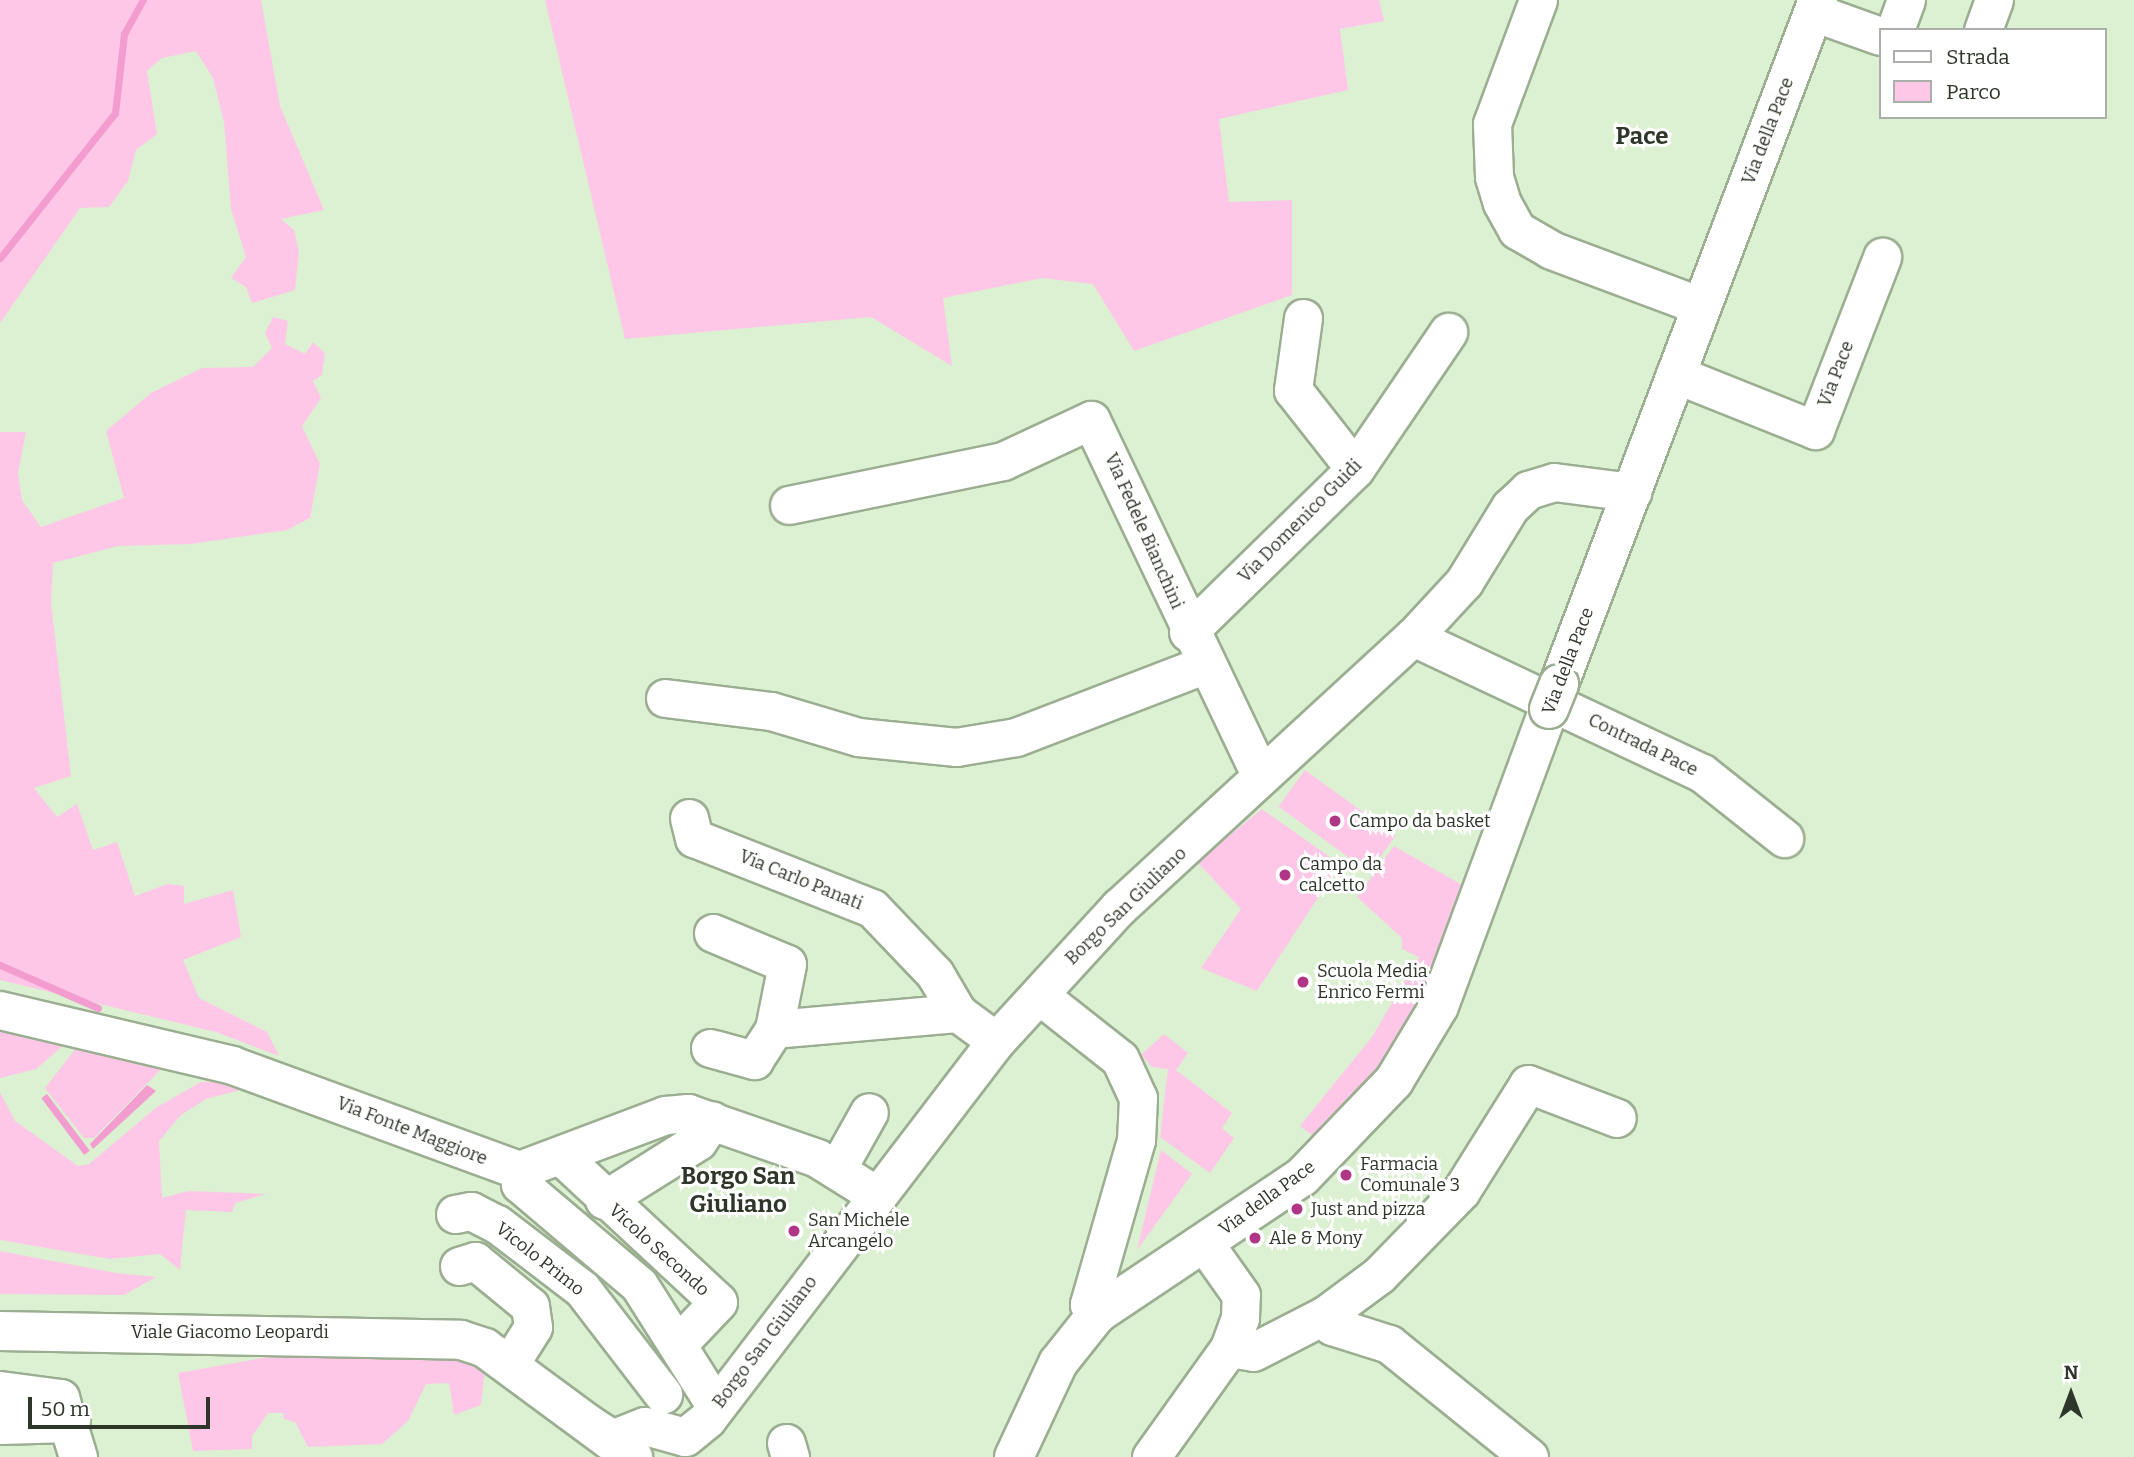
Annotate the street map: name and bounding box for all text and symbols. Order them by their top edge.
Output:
legend [1878,28,2106,119]
text: Strada [1946,44,2010,70]
street label: Via della Pace [1738,74,1798,188]
text: Parco [1946,79,2001,105]
district label: Pace [1616,123,1668,151]
street label: Via Pace [1814,338,1858,410]
street label: Via Fedele Bianchini [1100,450,1188,612]
street label: Via Domenico Guidi [1234,455,1366,587]
street label: Via della Pace [1538,604,1598,718]
street label: Contrada Pace [1585,709,1701,781]
place label: Campo da basket [1349,810,1491,832]
marker: Campo da basket [1327,813,1343,829]
street label: Borgo San Giuliano [1061,843,1191,969]
street label: Via Carlo Panati [736,845,866,915]
place label: Campo da calcetto [1299,854,1382,896]
marker: Campo da calcetto [1277,867,1293,883]
place label: Scuola Media Enrico Fermi [1317,961,1428,1004]
marker: Scuola Media Enrico Fermi [1295,974,1311,990]
street label: Via Fonte Maggiore [334,1092,490,1170]
place label: Farmacia Comunale 3 [1360,1154,1460,1196]
street label: Via della Pace [1215,1156,1319,1240]
district label: Borgo San Giuliano [681,1163,795,1219]
marker: Farmacia Comunale 3 [1338,1167,1354,1183]
place label: Just and pizza [1311,1198,1425,1220]
street label: Vicolo Secondo [604,1199,714,1301]
marker: Just and pizza [1289,1201,1305,1217]
place label: San Michele Arcangelo [808,1210,910,1252]
street label: Vicolo Primo [491,1218,589,1300]
marker: San Michele Arcangelo [786,1223,802,1239]
place label: Ale & Mony [1269,1227,1363,1249]
marker: Ale & Mony [1247,1230,1263,1246]
street label: Borgo San Giuliano [708,1272,822,1412]
street label: Viale Giacomo Leopardi [131,1321,329,1343]
north arrow [2036,1359,2106,1429]
text: N [2064,1361,2078,1384]
scale bar [32,1384,214,1428]
text: 50 m [41,1396,90,1422]

